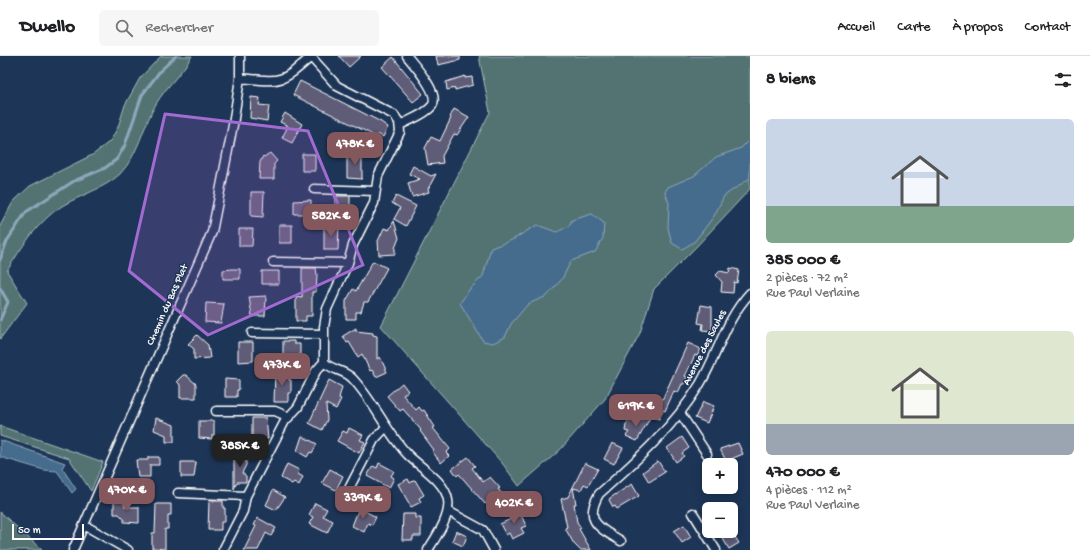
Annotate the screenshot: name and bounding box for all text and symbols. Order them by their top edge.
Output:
search box [99,10,379,46]
text: Dwello [20,16,75,39]
icon: search [113,17,135,39]
text: Rechercher [145,19,213,37]
text: Accueil [838,19,875,36]
text: Carte [897,19,931,36]
text: À propos [953,19,1003,36]
text: Contact [1025,19,1070,36]
icon: filters [1052,69,1074,91]
text: 8 biens [766,70,815,90]
pin: 478K € [322,132,388,166]
text: 478K € [336,137,374,152]
icon: home [884,145,956,217]
pin: 582K € [298,204,364,238]
text: 582K € [312,209,350,224]
text: 385 000 € [766,251,840,271]
street label: Chemin du Bas Plat [145,261,192,347]
text: 2 pièces · 72 m² [766,271,848,286]
text: Rue Paul Verlaine [766,286,859,301]
street label: Avenue des Saules [681,307,730,388]
pin: 473K € [249,353,315,387]
icon: home [884,357,956,429]
text: 473K € [263,358,301,373]
pin: 619K € [603,394,669,428]
text: 619K € [618,399,654,414]
pin: 385K € [207,434,273,468]
text: 385K € [221,439,259,454]
map controls [702,458,738,538]
button: + [702,458,738,494]
text: 470 000 € [766,463,840,483]
pin: 470K € [94,478,160,512]
text: 470K € [108,483,146,498]
text: 4 pièces · 112 m² [766,483,852,498]
pin: 339K € [330,486,396,520]
text: 339K € [344,491,382,506]
pin: 402K € [481,491,547,525]
text: 402K € [495,496,533,511]
text: Rue Paul Verlaine [766,498,859,513]
button: − [702,502,738,538]
scale bar [12,522,84,541]
text: 50 m [18,525,40,537]

